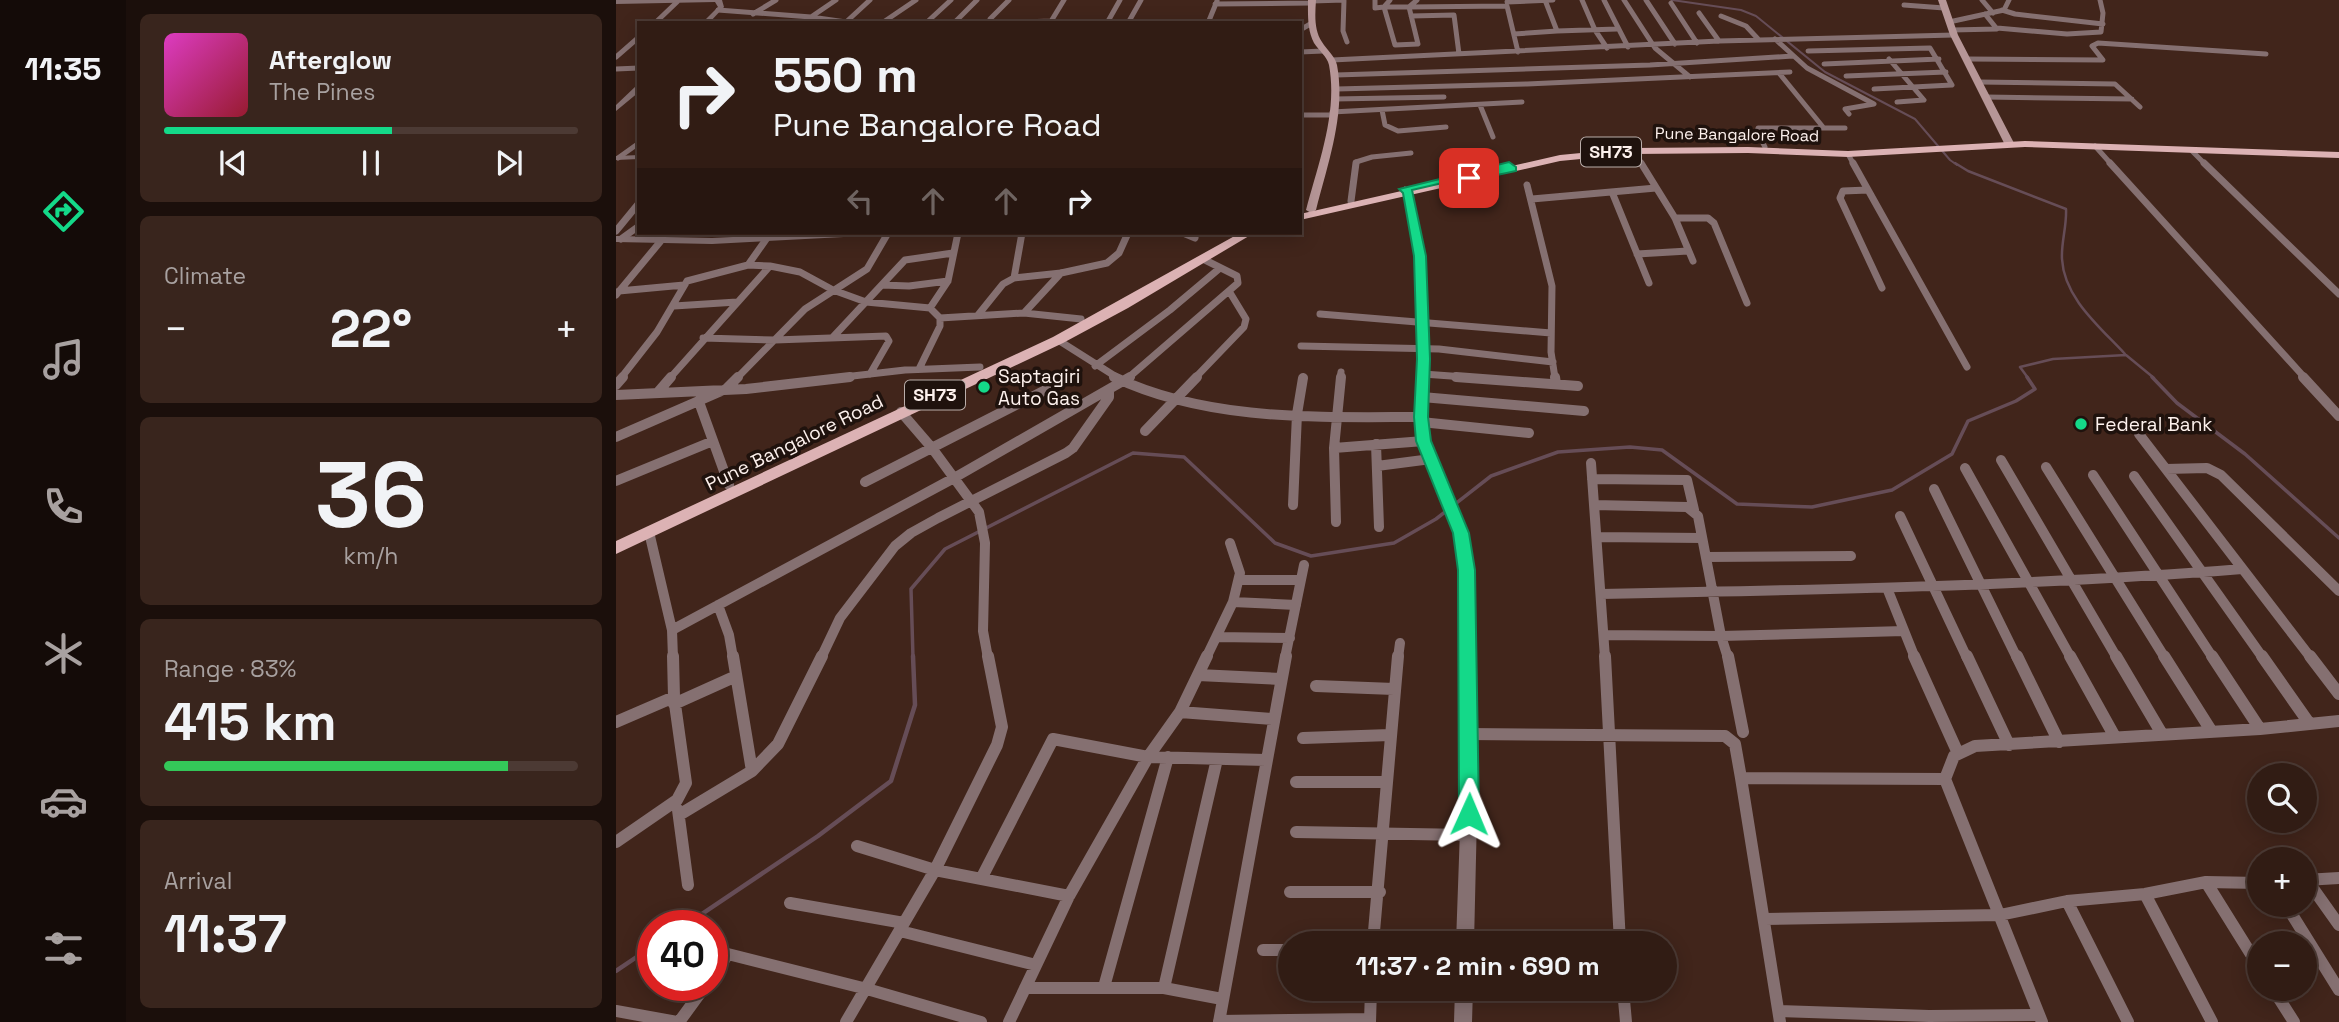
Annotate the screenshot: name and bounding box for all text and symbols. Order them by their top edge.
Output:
text: Afterglow [269,43,392,77]
text: 550 m [773,44,918,106]
text: 11:35 [24,49,102,89]
icon: right [658,49,749,140]
text: The Pines [269,77,375,107]
text: Pune Bangalore Road [773,105,1102,145]
street label: Pune Bangalore Road [1655,123,1819,146]
road number: SH73 [1581,138,1641,167]
icon: previous [214,144,252,182]
icon: pause [352,144,390,182]
icon: next [490,144,528,182]
pin [1439,148,1499,208]
icon: arrive [1450,159,1488,197]
icon: left [841,182,879,220]
icon: ahead [914,182,952,220]
icon: ahead [987,182,1025,220]
icon: right [1060,182,1098,220]
icon: directions [39,187,88,236]
text: Climate [164,261,246,291]
text: 22° [330,296,412,362]
text: − [164,305,188,353]
text: + [554,305,578,353]
icon: music [39,335,88,384]
place label: Saptagiri Auto Gas [998,364,1080,411]
marker: Saptagiri Auto Gas [976,379,992,395]
road number: SH73 [905,380,965,410]
street label: Pune Bangalore Road [701,388,887,496]
place label: Federal Bank [2095,412,2213,437]
marker: Federal Bank [2073,416,2089,432]
text: 36 [315,437,427,554]
icon: phone [39,482,88,531]
text: km/h [344,541,398,571]
icon: climate [39,629,88,678]
text: Range · 83% [164,654,296,684]
text: 415 km [164,689,337,755]
map controls [2247,763,2317,1001]
button: search [2247,763,2317,833]
icon: car [39,777,88,826]
position arrow [1432,777,1506,851]
button: + [2247,847,2317,917]
text: Arrival [164,866,232,896]
text: 11:37 [164,901,287,967]
speed limit sign: 40 [637,910,728,1001]
icon: filters [39,924,88,973]
button: − [2247,931,2317,1001]
text: 11:37 · 2 min · 690 m [1355,949,1600,983]

